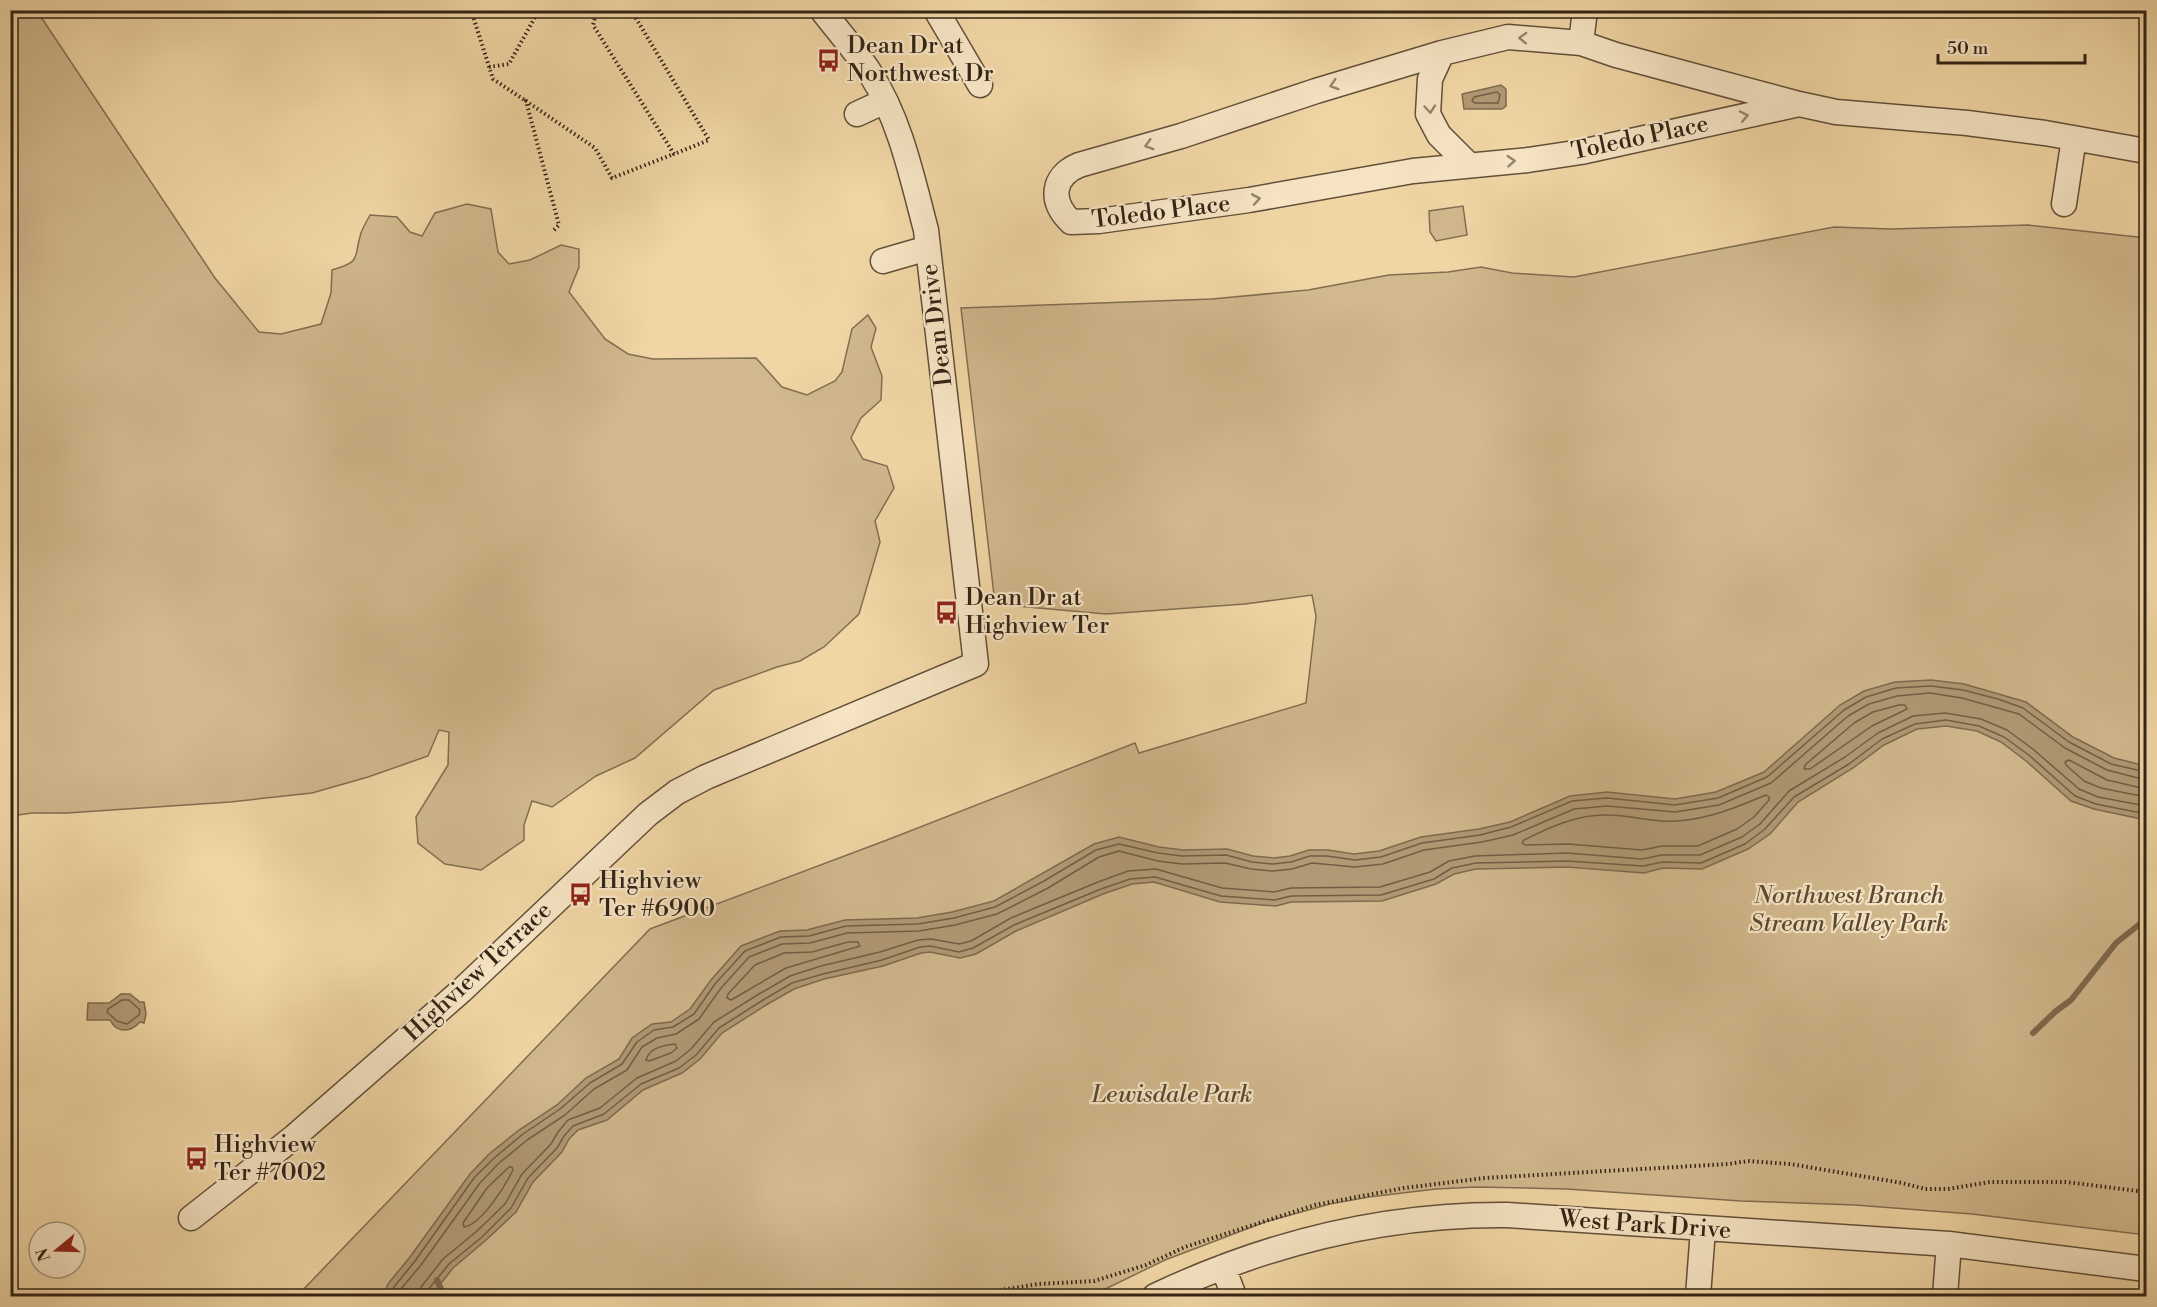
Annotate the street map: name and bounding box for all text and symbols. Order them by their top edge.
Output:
scale bar [1938,27,2085,65]
place label: Dean Dr at Northwest Dr [847,31,994,89]
one-way arrow [1518,32,1527,44]
text: 50 m [1947,37,1989,60]
bus stop icon: Dean Dr at Northwest Dr [816,47,842,73]
one-way arrow [1330,78,1340,90]
one-way arrow [1423,104,1436,113]
street label: Toledo Place [1569,109,1711,167]
one-way arrow [1738,110,1748,123]
one-way arrow [1144,138,1155,150]
one-way arrow [1507,155,1516,168]
street label: Toledo Place [1090,189,1232,235]
one-way arrow [1251,193,1261,206]
street label: Dean Drive [915,262,959,388]
place label: Dean Dr at Highview Ter [965,583,1109,641]
bus stop icon: Dean Dr at Highview Ter [934,599,960,625]
place label: Highview Ter #6900 [599,866,715,924]
park label: Northwest Branch Stream Valley Park [1750,881,1948,939]
bus stop icon: Highview Ter #6900 [568,882,594,908]
street label: Highview Terrace [398,896,558,1048]
park label: Lewisdale Park [1091,1080,1252,1110]
place label: Highview Ter #7002 [214,1130,326,1188]
bus stop icon: Highview Ter #7002 [183,1146,209,1172]
street label: West Park Drive [1557,1204,1732,1246]
north arrow [27,1220,87,1280]
text: N [32,1245,55,1264]

